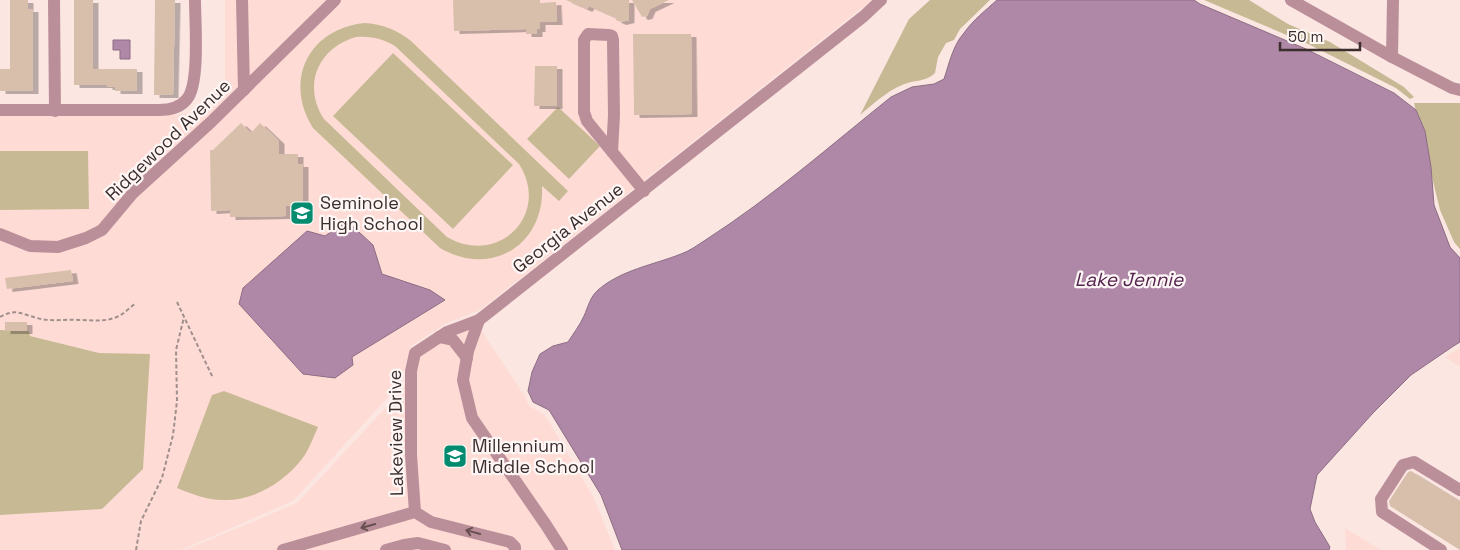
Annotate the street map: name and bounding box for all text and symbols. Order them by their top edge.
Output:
scale bar [1280,20,1360,52]
text: 50 m [1288,27,1323,46]
street label: Ridgewood Avenue [100,74,235,205]
street label: Georgia Avenue [508,177,628,278]
place label: Seminole High School [320,191,423,235]
school or university icon: Seminole High School [289,200,315,226]
water label: Lake Jennie [1075,267,1184,292]
street label: Lakeview Drive [383,370,408,496]
place label: Millennium Middle School [472,434,594,478]
school or university icon: Millennium Middle School [442,443,468,469]
one-way arrow [361,521,377,531]
one-way arrow [465,527,481,537]

